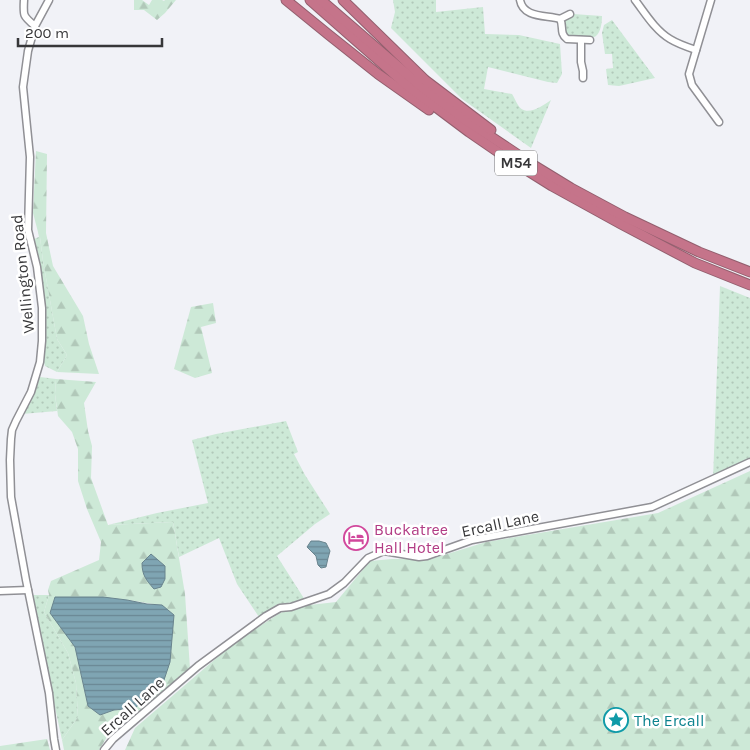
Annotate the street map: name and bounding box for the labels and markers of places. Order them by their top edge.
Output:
place label: Buckatree Hall Hotel [374,520,448,557]
hotel icon: Buckatree Hall Hotel [343,525,369,551]
place icon: The Ercall [603,707,629,733]
place label: The Ercall [634,711,704,730]

